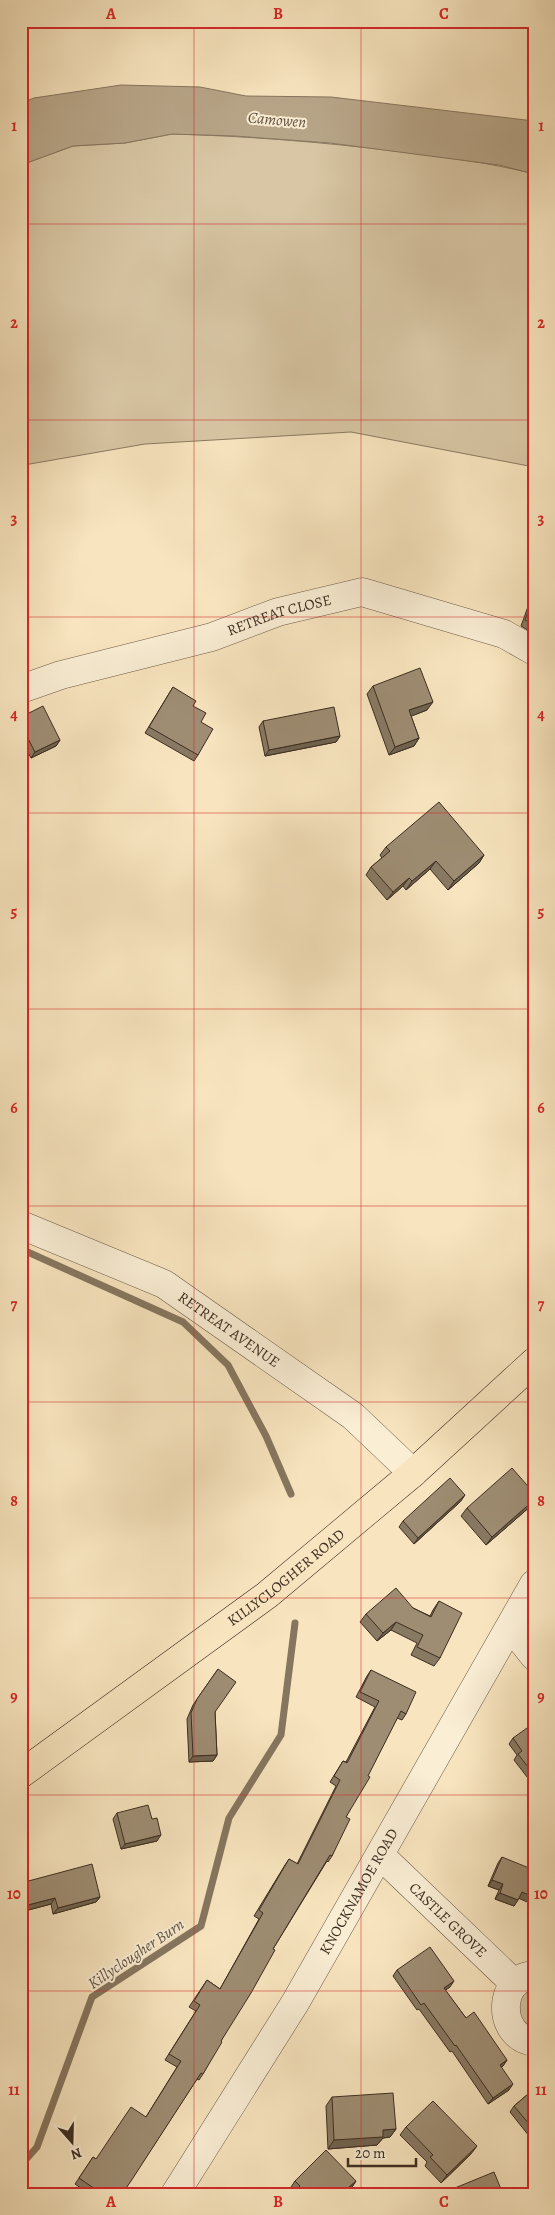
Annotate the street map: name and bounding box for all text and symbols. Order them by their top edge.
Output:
text: A [105,3,117,25]
text: B [273,3,283,25]
text: C [439,3,449,25]
water label: Camowen [247,106,307,134]
text: 1 [11,115,17,137]
text: 1 [538,115,544,137]
text: 2 [10,312,18,334]
text: 2 [537,312,545,334]
text: 3 [11,508,18,530]
text: 3 [538,508,545,530]
street label: RETREAT CLOSE [224,590,333,640]
text: 4 [10,704,18,726]
text: 4 [537,704,545,726]
text: 5 [11,901,18,923]
text: 5 [538,901,545,923]
text: 6 [10,1097,18,1119]
text: 6 [537,1097,545,1119]
street label: RETREAT AVENUE [174,1287,284,1372]
text: 7 [11,1294,18,1316]
text: 7 [538,1294,545,1316]
text: 8 [10,1490,18,1512]
text: 8 [537,1490,545,1512]
street label: KILLYCLOGHER ROAD [223,1524,349,1631]
text: 9 [10,1686,18,1708]
text: 9 [537,1686,545,1708]
street label: KNOCKNAMOE ROAD [315,1825,403,1958]
street label: CASTLE GROVE [405,1878,491,1962]
text: 10 [7,1883,21,1905]
text: 10 [534,1883,548,1905]
water label: Killyclougher Burn [84,1914,189,1994]
text: 11 [8,2079,20,2101]
text: 11 [535,2079,547,2101]
north arrow [48,2118,98,2168]
scale bar [348,2135,415,2167]
text: N [68,2143,84,2164]
text: 20 m [355,2143,386,2163]
text: A [105,2191,117,2213]
text: B [273,2191,283,2213]
text: C [439,2191,449,2213]

